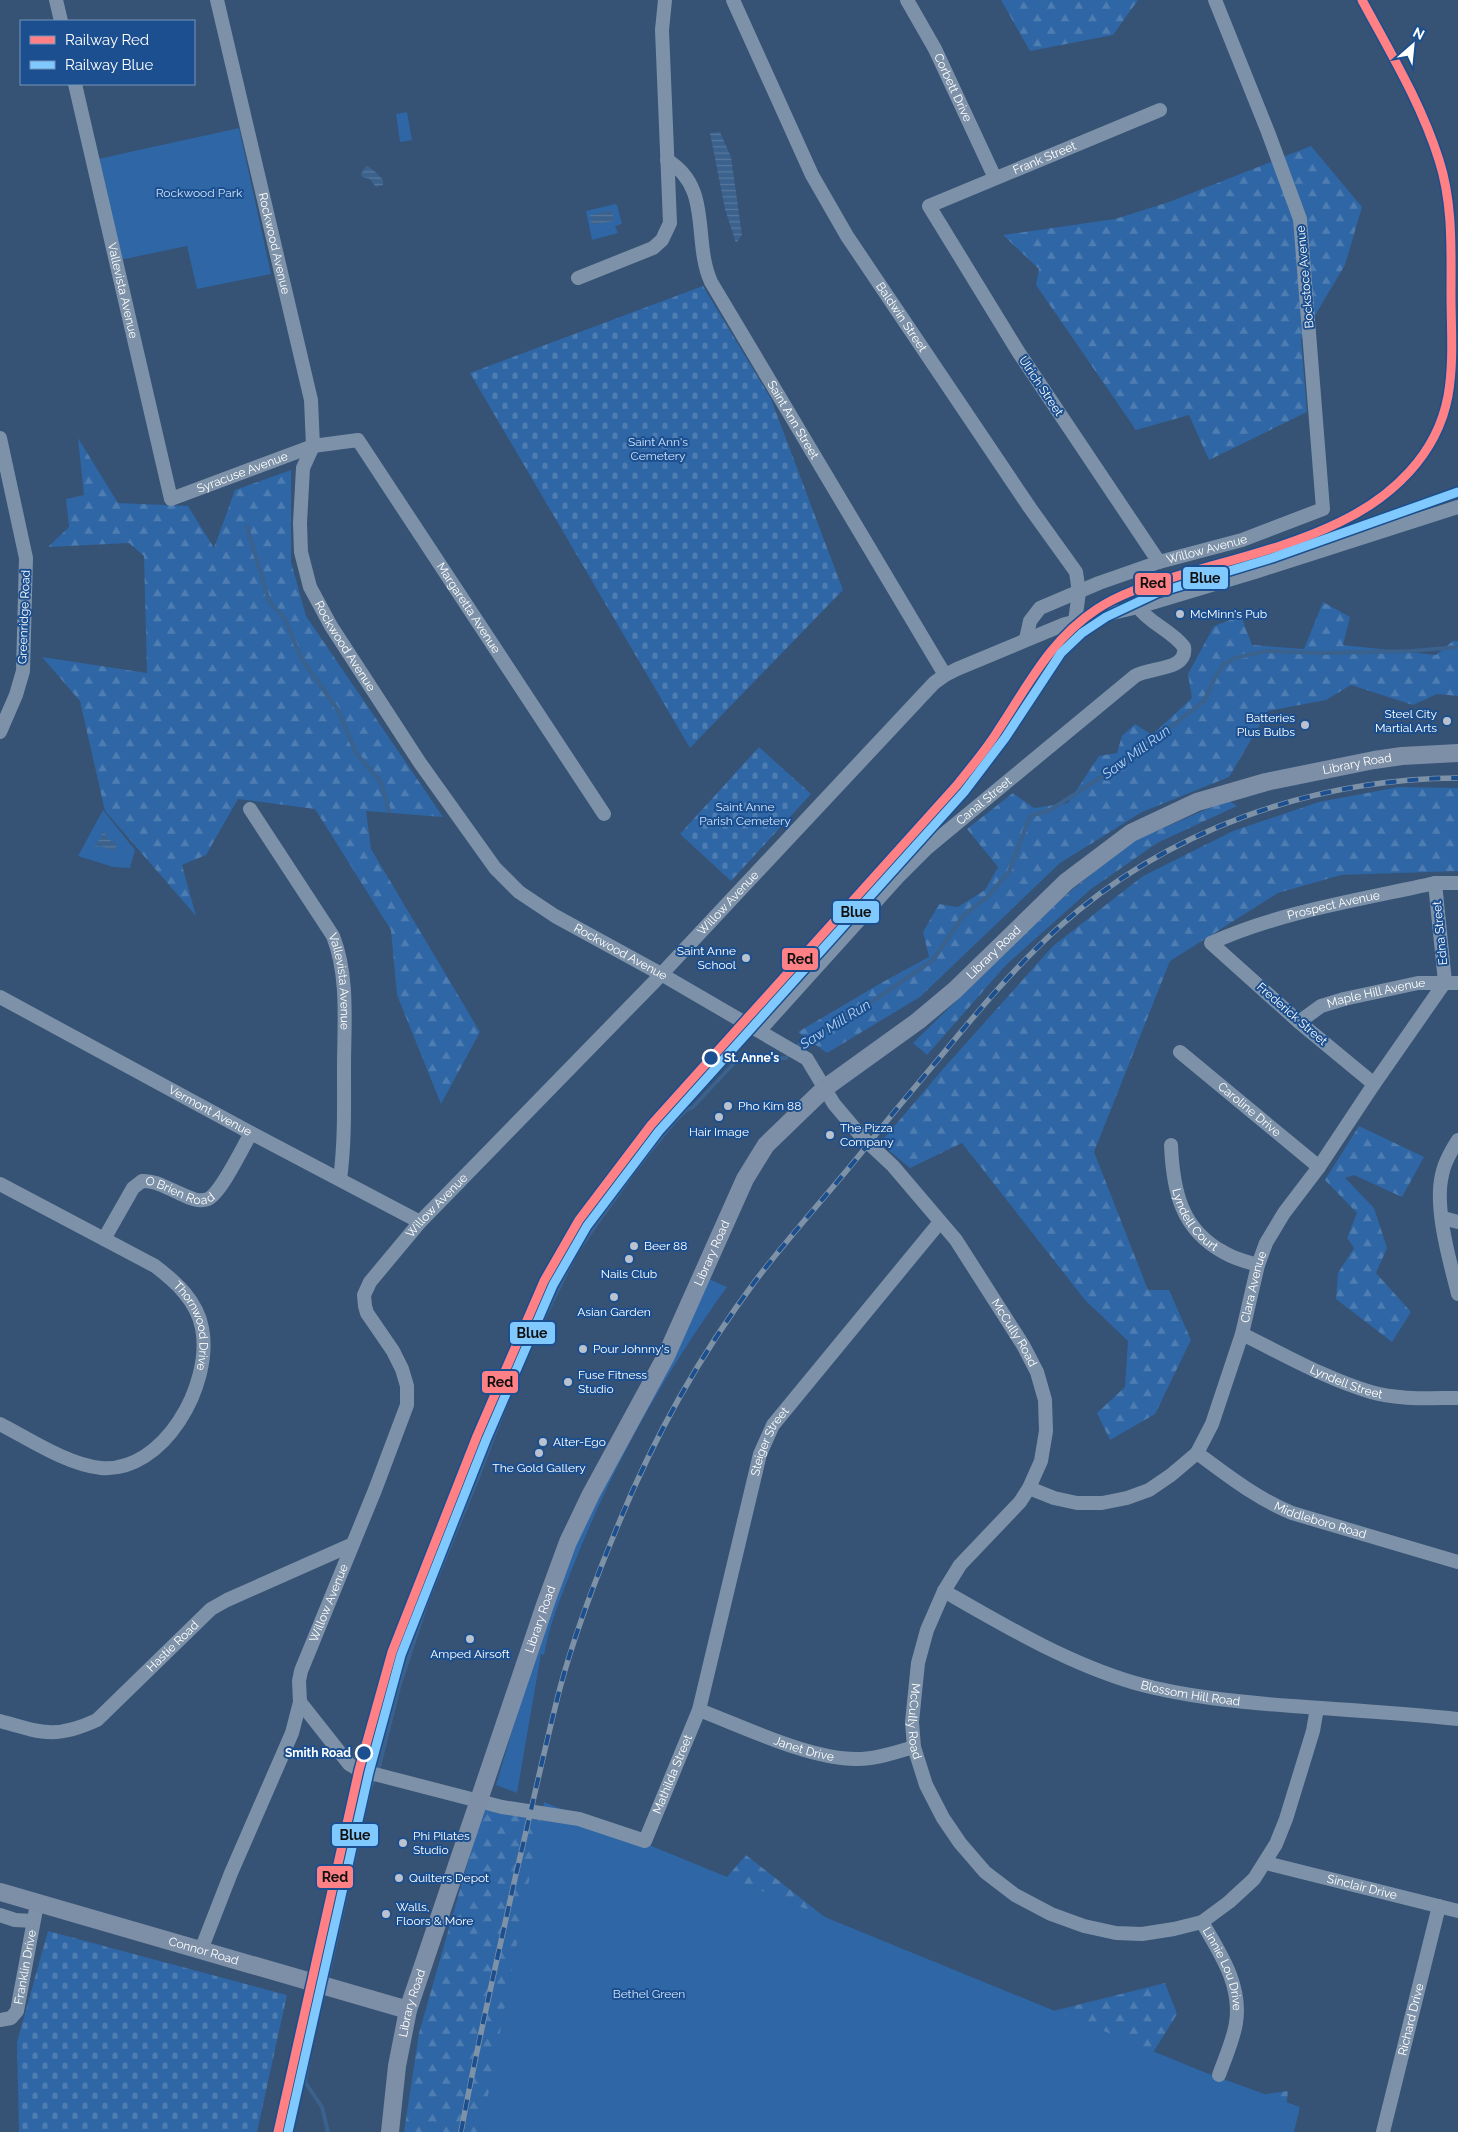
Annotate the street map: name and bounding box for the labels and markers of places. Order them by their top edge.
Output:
place label: McMinn's Pub [1190,607,1267,621]
marker: McMinn's Pub [1174,608,1186,620]
place label: Steel City Martial Arts [1375,707,1437,735]
place label: Batteries Plus Bulbs [1237,711,1295,739]
marker: Steel City Martial Arts [1441,715,1453,727]
marker: Batteries Plus Bulbs [1299,719,1311,731]
place label: Saint Anne School [677,944,737,972]
marker: Saint Anne School [740,952,752,964]
marker: St. Anne's [702,1049,720,1067]
place label: St. Anne's [724,1051,779,1065]
place label: Pho Kim 88 [738,1099,801,1113]
marker: Pho Kim 88 [722,1100,734,1112]
marker: Hair Image [713,1111,725,1123]
place label: The Pizza Company [840,1121,894,1149]
place label: Hair Image [689,1125,749,1139]
marker: The Pizza Company [824,1129,836,1141]
place label: Beer 88 [644,1239,687,1253]
marker: Beer 88 [628,1240,640,1252]
marker: Nails Club [623,1253,635,1265]
place label: Nails Club [601,1267,657,1281]
marker: Asian Garden [608,1291,620,1303]
place label: Asian Garden [577,1305,651,1319]
place label: Pour Johnny's [593,1342,670,1356]
marker: Pour Johnny's [577,1343,589,1355]
place label: Fuse Fitness Studio [578,1368,647,1396]
marker: Fuse Fitness Studio [562,1376,574,1388]
place label: Alter-Ego [553,1435,606,1449]
marker: Alter-Ego [537,1436,549,1448]
marker: The Gold Gallery [533,1447,545,1459]
place label: The Gold Gallery [492,1461,586,1475]
marker: Amped Airsoft [464,1633,476,1645]
place label: Amped Airsoft [430,1647,510,1661]
marker: Smith Road [355,1744,373,1762]
place label: Smith Road [285,1746,351,1760]
place label: Phi Pilates Studio [413,1829,470,1857]
marker: Phi Pilates Studio [397,1837,409,1849]
place label: Quilters Depot [409,1871,489,1885]
marker: Quilters Depot [393,1872,405,1884]
place label: Walls, Floors & More [396,1900,473,1928]
marker: Walls, Floors & More [380,1908,392,1920]

